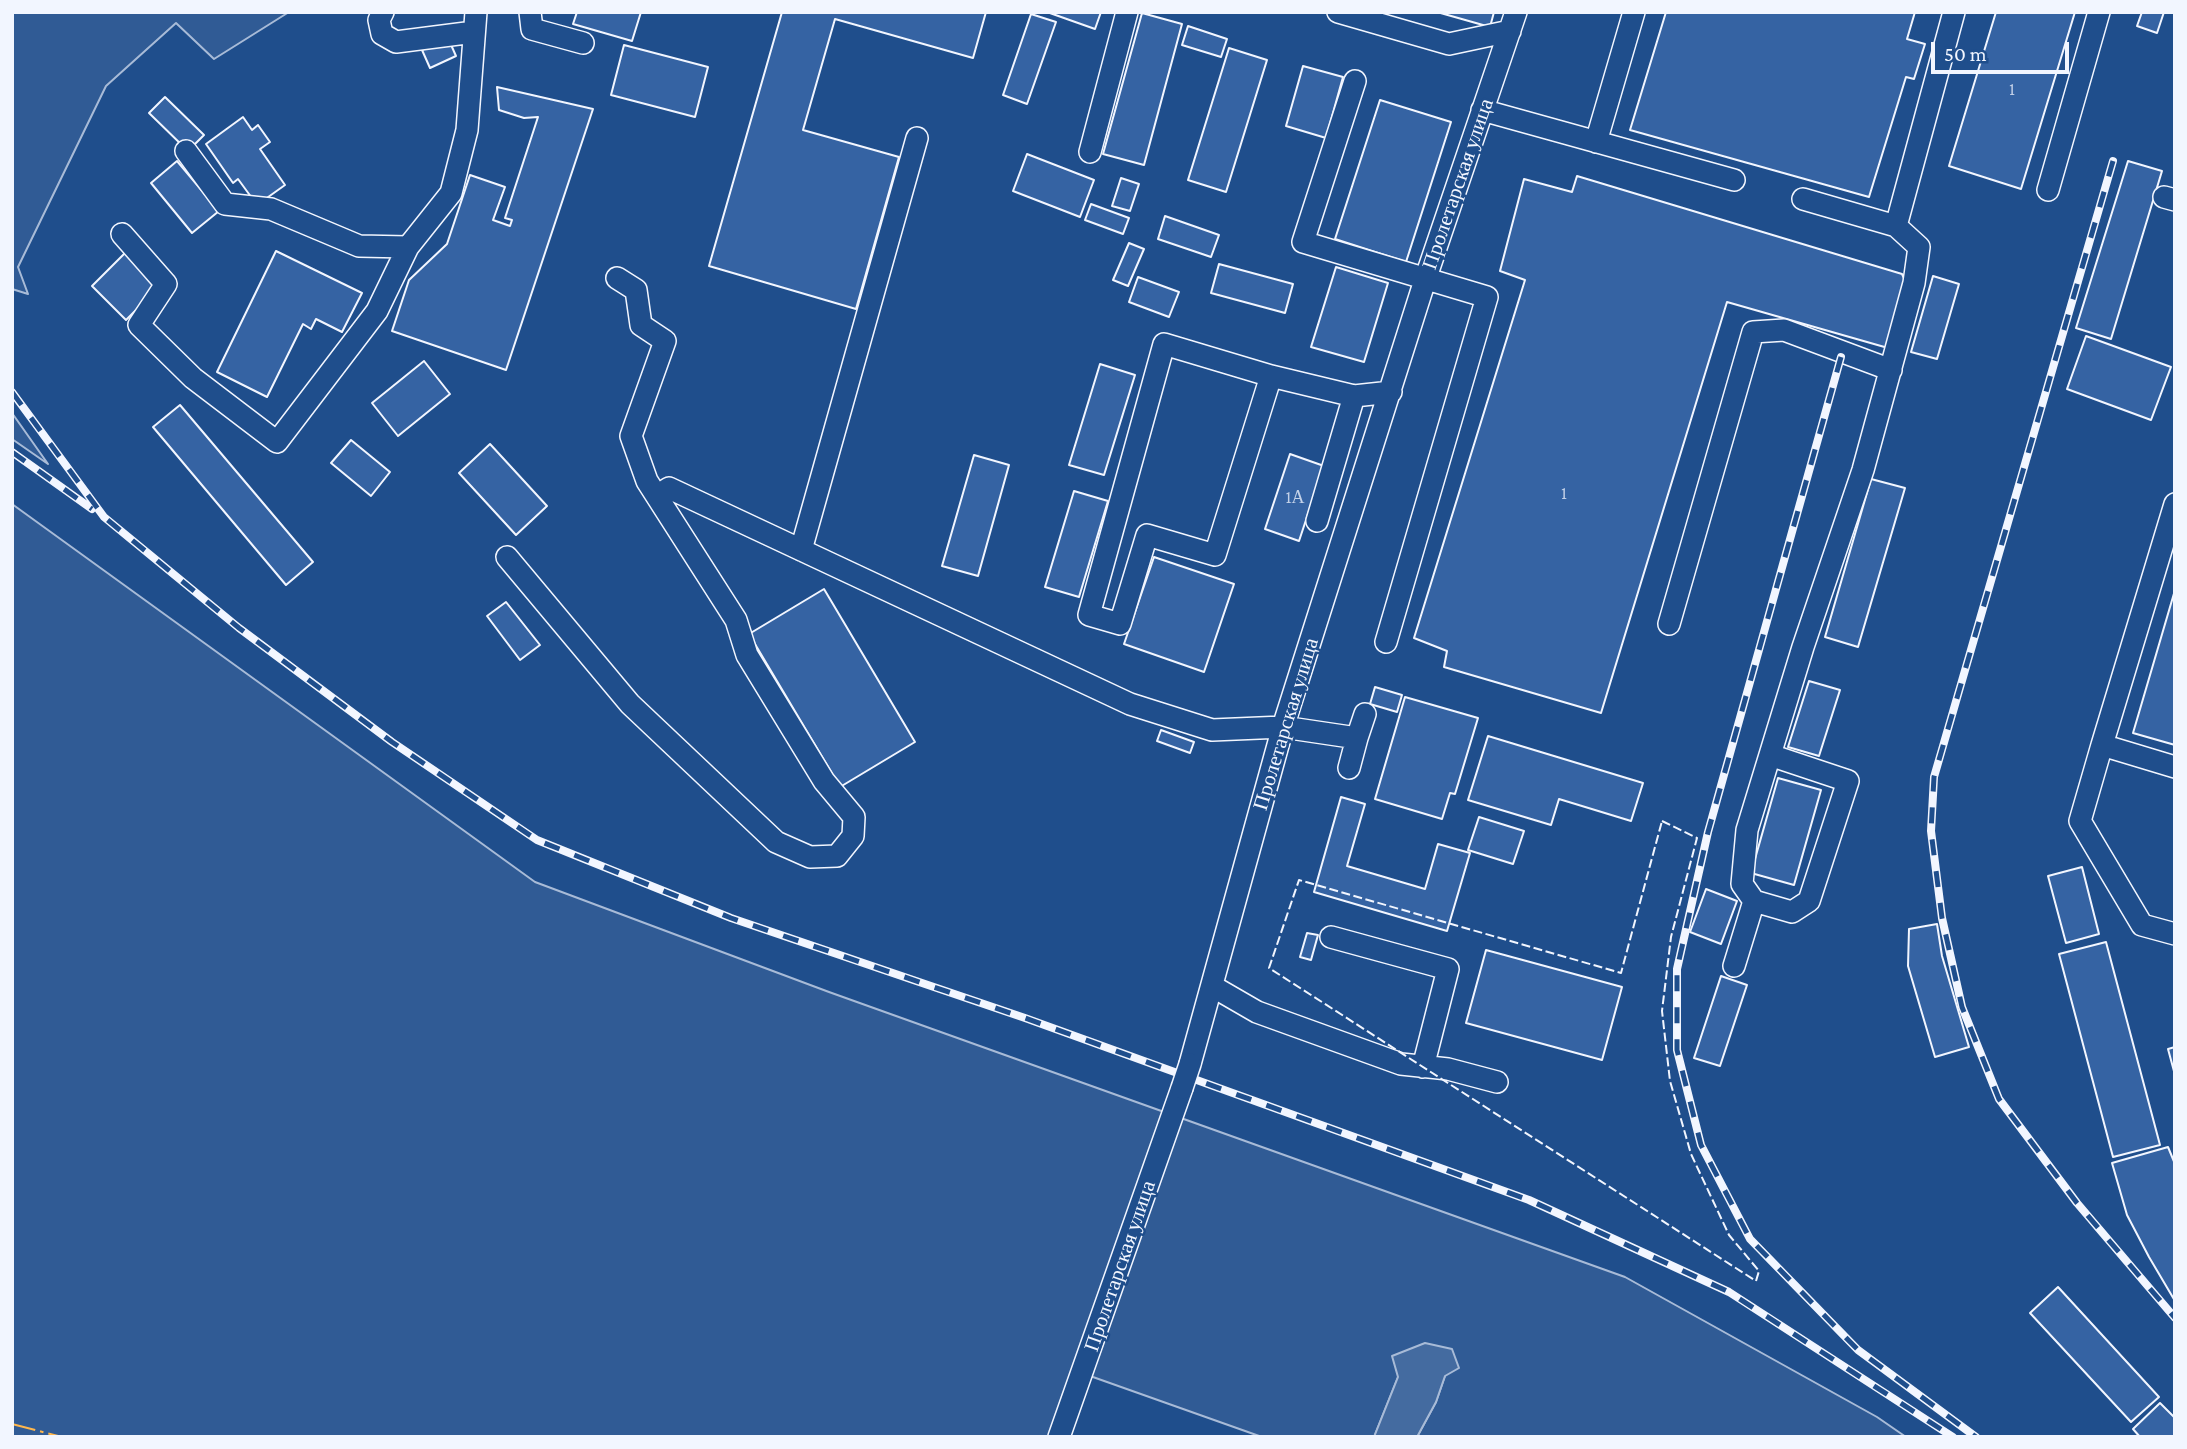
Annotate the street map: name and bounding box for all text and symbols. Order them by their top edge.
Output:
scale bar [1935,28,2073,72]
text: 50 m [1944,42,1987,66]
house number: 1 [2009,78,2015,100]
street label: Пролетарская улица [1417,95,1499,273]
house number: 1 [1561,482,1567,504]
house number: 1А [1286,486,1304,508]
street label: Пролетарская улица [1248,635,1324,813]
street label: Пролетарская улица [1079,1177,1161,1355]

